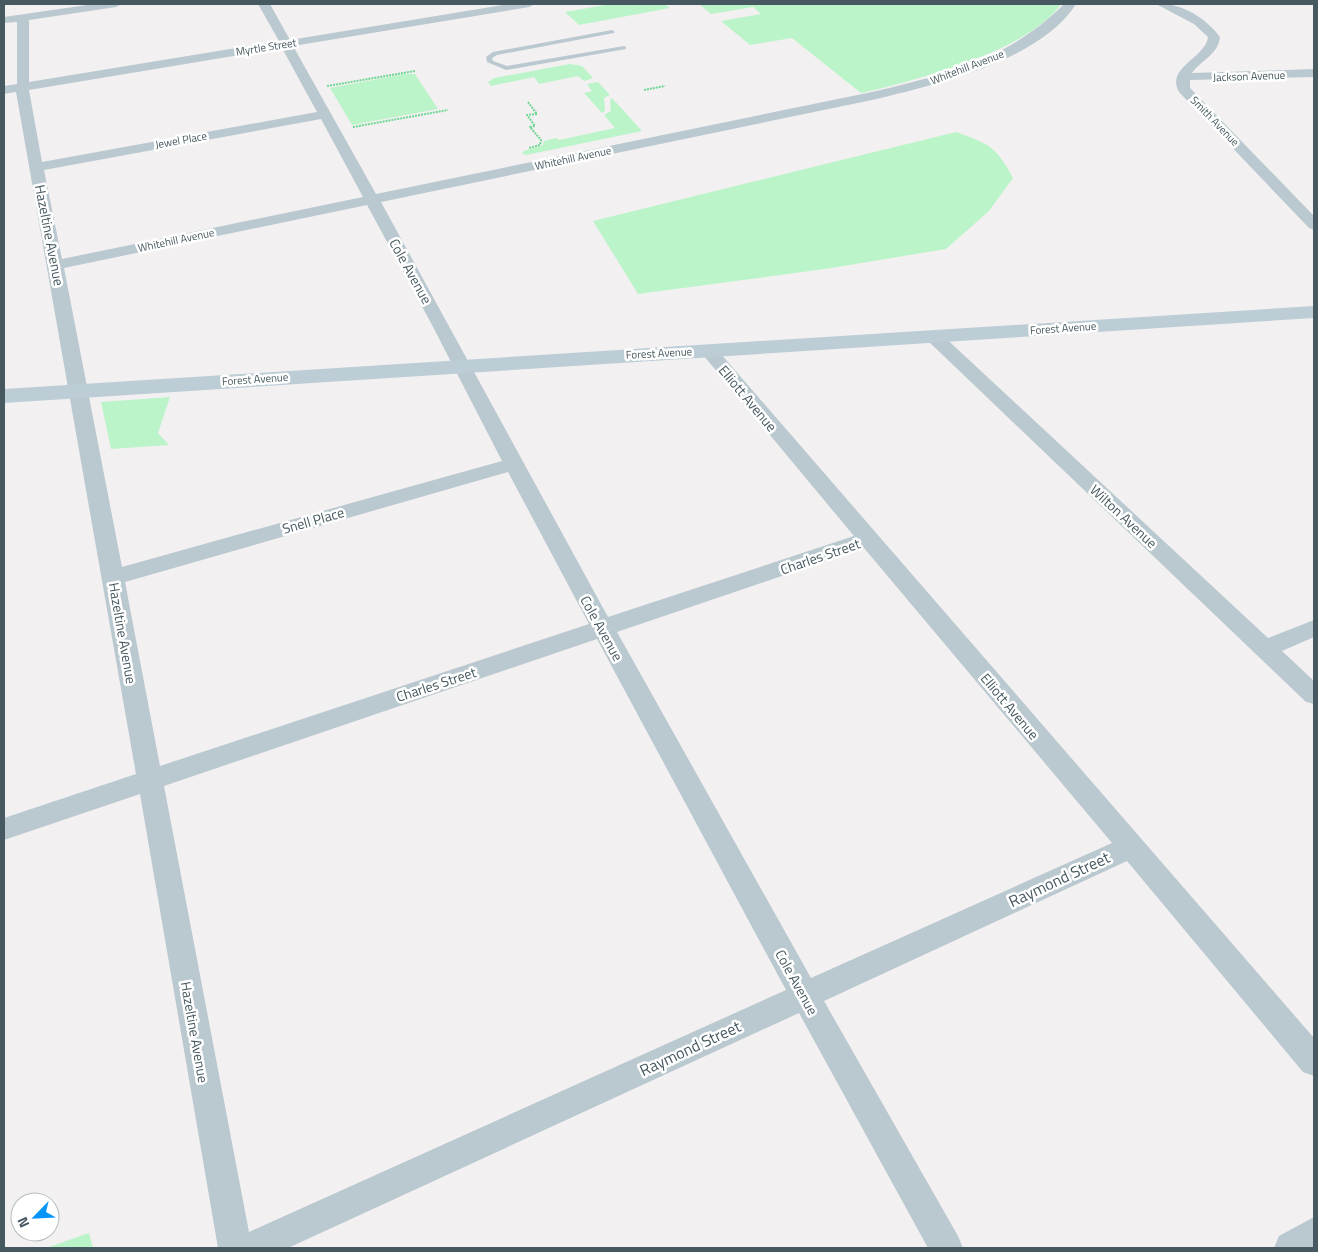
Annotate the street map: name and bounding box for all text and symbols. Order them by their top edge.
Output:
street label: Myrtle Street [235,34,298,60]
street label: Whitehill Avenue [928,45,1007,88]
street label: Jackson Avenue [1213,67,1286,85]
street label: Smith Avenue [1187,92,1243,150]
street label: Jewel Place [154,128,209,152]
street label: Whitehill Avenue [533,142,613,174]
street label: Hazeltine Avenue [30,183,70,287]
street label: Whitehill Avenue [136,224,216,256]
street label: Cole Avenue [384,234,438,308]
street label: Forest Avenue [1029,318,1097,338]
street label: Forest Avenue [625,343,693,363]
street label: Elliott Avenue [714,360,782,436]
street label: Forest Avenue [221,369,289,389]
street label: Wilton Avenue [1086,479,1162,553]
street label: Snell Place [280,501,346,539]
street label: Charles Street [777,533,863,579]
street label: Hazeltine Avenue [104,581,142,685]
street label: Cole Avenue [575,591,629,665]
street label: Charles Street [393,661,479,707]
street label: Elliott Avenue [976,668,1044,744]
street label: Raymond Street [1004,845,1114,913]
street label: Cole Avenue [770,945,824,1019]
street label: Hazeltine Avenue [176,980,214,1084]
street label: Raymond Street [635,1014,745,1082]
north arrow [10,1192,60,1242]
text: N [11,1214,34,1231]

